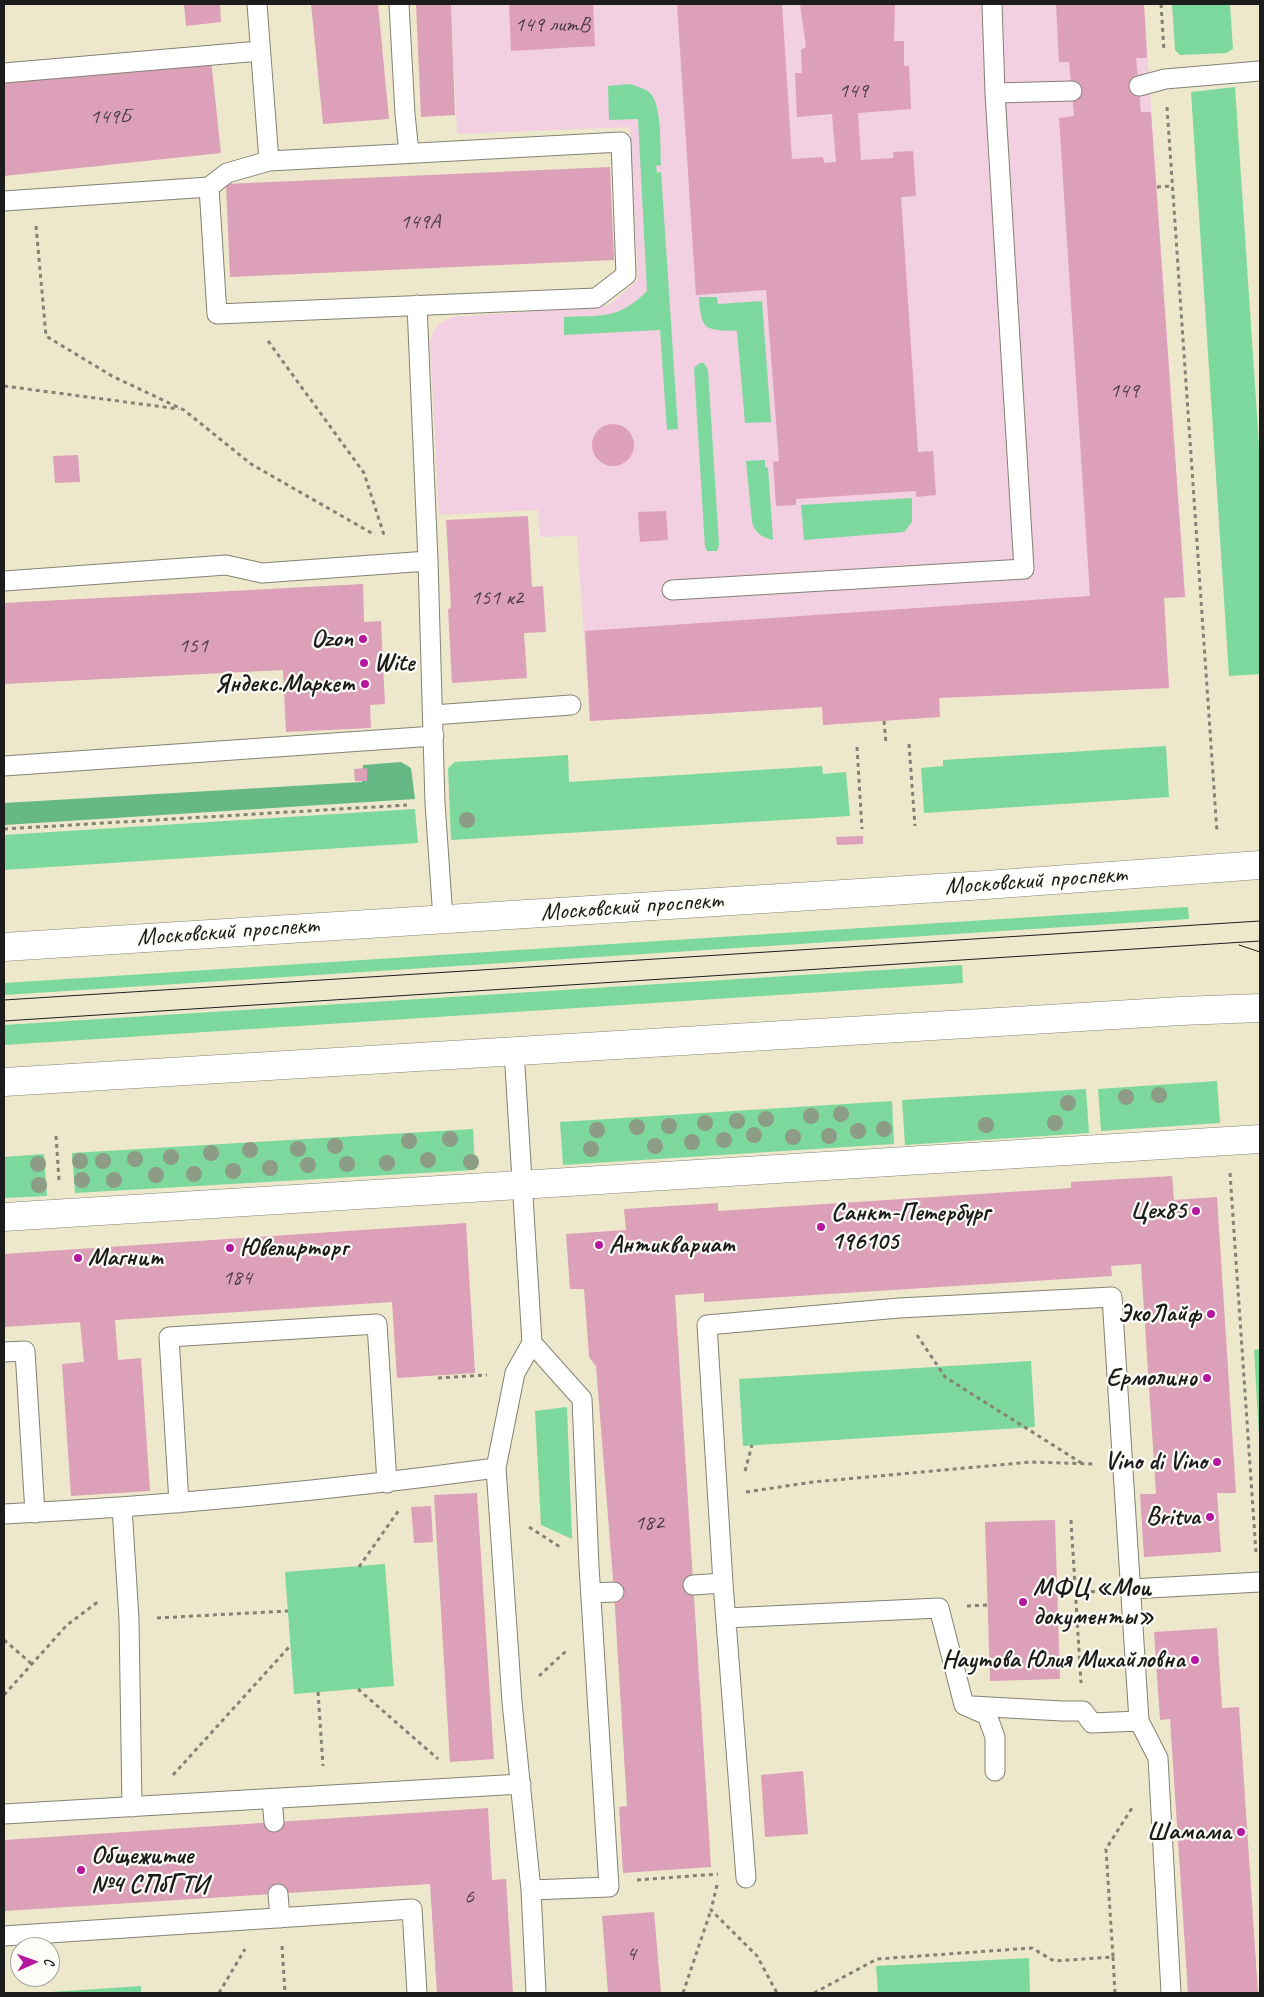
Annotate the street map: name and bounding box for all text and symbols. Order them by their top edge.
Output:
house number: 149 литВ [514,12,590,38]
house number: 149 [838,78,868,104]
house number: 149Б [90,104,130,130]
house number: 149А [400,209,440,235]
house number: 149 [1109,378,1139,404]
house number: 151 к2 [470,585,524,611]
place label: Ozon [311,624,353,654]
house number: 151 [178,633,208,659]
marker: Ozon [357,633,369,645]
place label: Wite [374,648,414,678]
marker: Wite [358,657,370,669]
place label: Яндекс.Маркет [214,669,355,699]
marker: Яндекс.Маркет [359,678,371,690]
street label: Московский проспект [944,860,1128,902]
street label: Московский проспект [540,886,724,928]
street label: Московский проспект [136,911,320,953]
place label: Цех85 [1130,1196,1186,1226]
place label: Санкт-Петербург 196105 [831,1198,990,1257]
marker: Цех85 [1190,1205,1202,1217]
marker: Санкт-Петербург 196105 [815,1221,827,1233]
place label: Антиквариат [609,1230,735,1260]
place label: Ювелирторг [240,1233,348,1263]
marker: Антиквариат [593,1239,605,1251]
marker: Ювелирторг [224,1242,236,1254]
place label: Магнит [88,1243,164,1273]
marker: Магнит [72,1252,84,1264]
house number: 184 [222,1265,252,1291]
place label: ЭкоЛайф [1118,1299,1201,1329]
marker: ЭкоЛайф [1205,1308,1217,1320]
place label: Ермолино [1106,1363,1197,1393]
marker: Ермолино [1201,1372,1213,1384]
place label: Vino di Vino [1105,1447,1207,1477]
marker: Vino di Vino [1211,1456,1223,1468]
place label: Britva [1146,1502,1200,1532]
house number: 182 [634,1510,664,1536]
marker: Britva [1204,1511,1216,1523]
place label: МФЦ «Мои документы» [1033,1573,1154,1632]
marker: МФЦ «Мои документы» [1017,1596,1029,1608]
place label: Наутова Юлия Михайловна [942,1645,1185,1675]
marker: Наутова Юлия Михайловна [1189,1654,1201,1666]
place label: Шамама [1147,1817,1231,1847]
marker: Шамама [1235,1826,1247,1838]
place label: Общежитие №4 СПбГТИ [91,1841,208,1900]
marker: Общежитие №4 СПбГТИ [75,1864,87,1876]
house number: 6 [464,1884,474,1910]
north arrow [10,1937,60,1987]
house number: 4 [626,1941,636,1967]
text: С [41,1958,58,1965]

